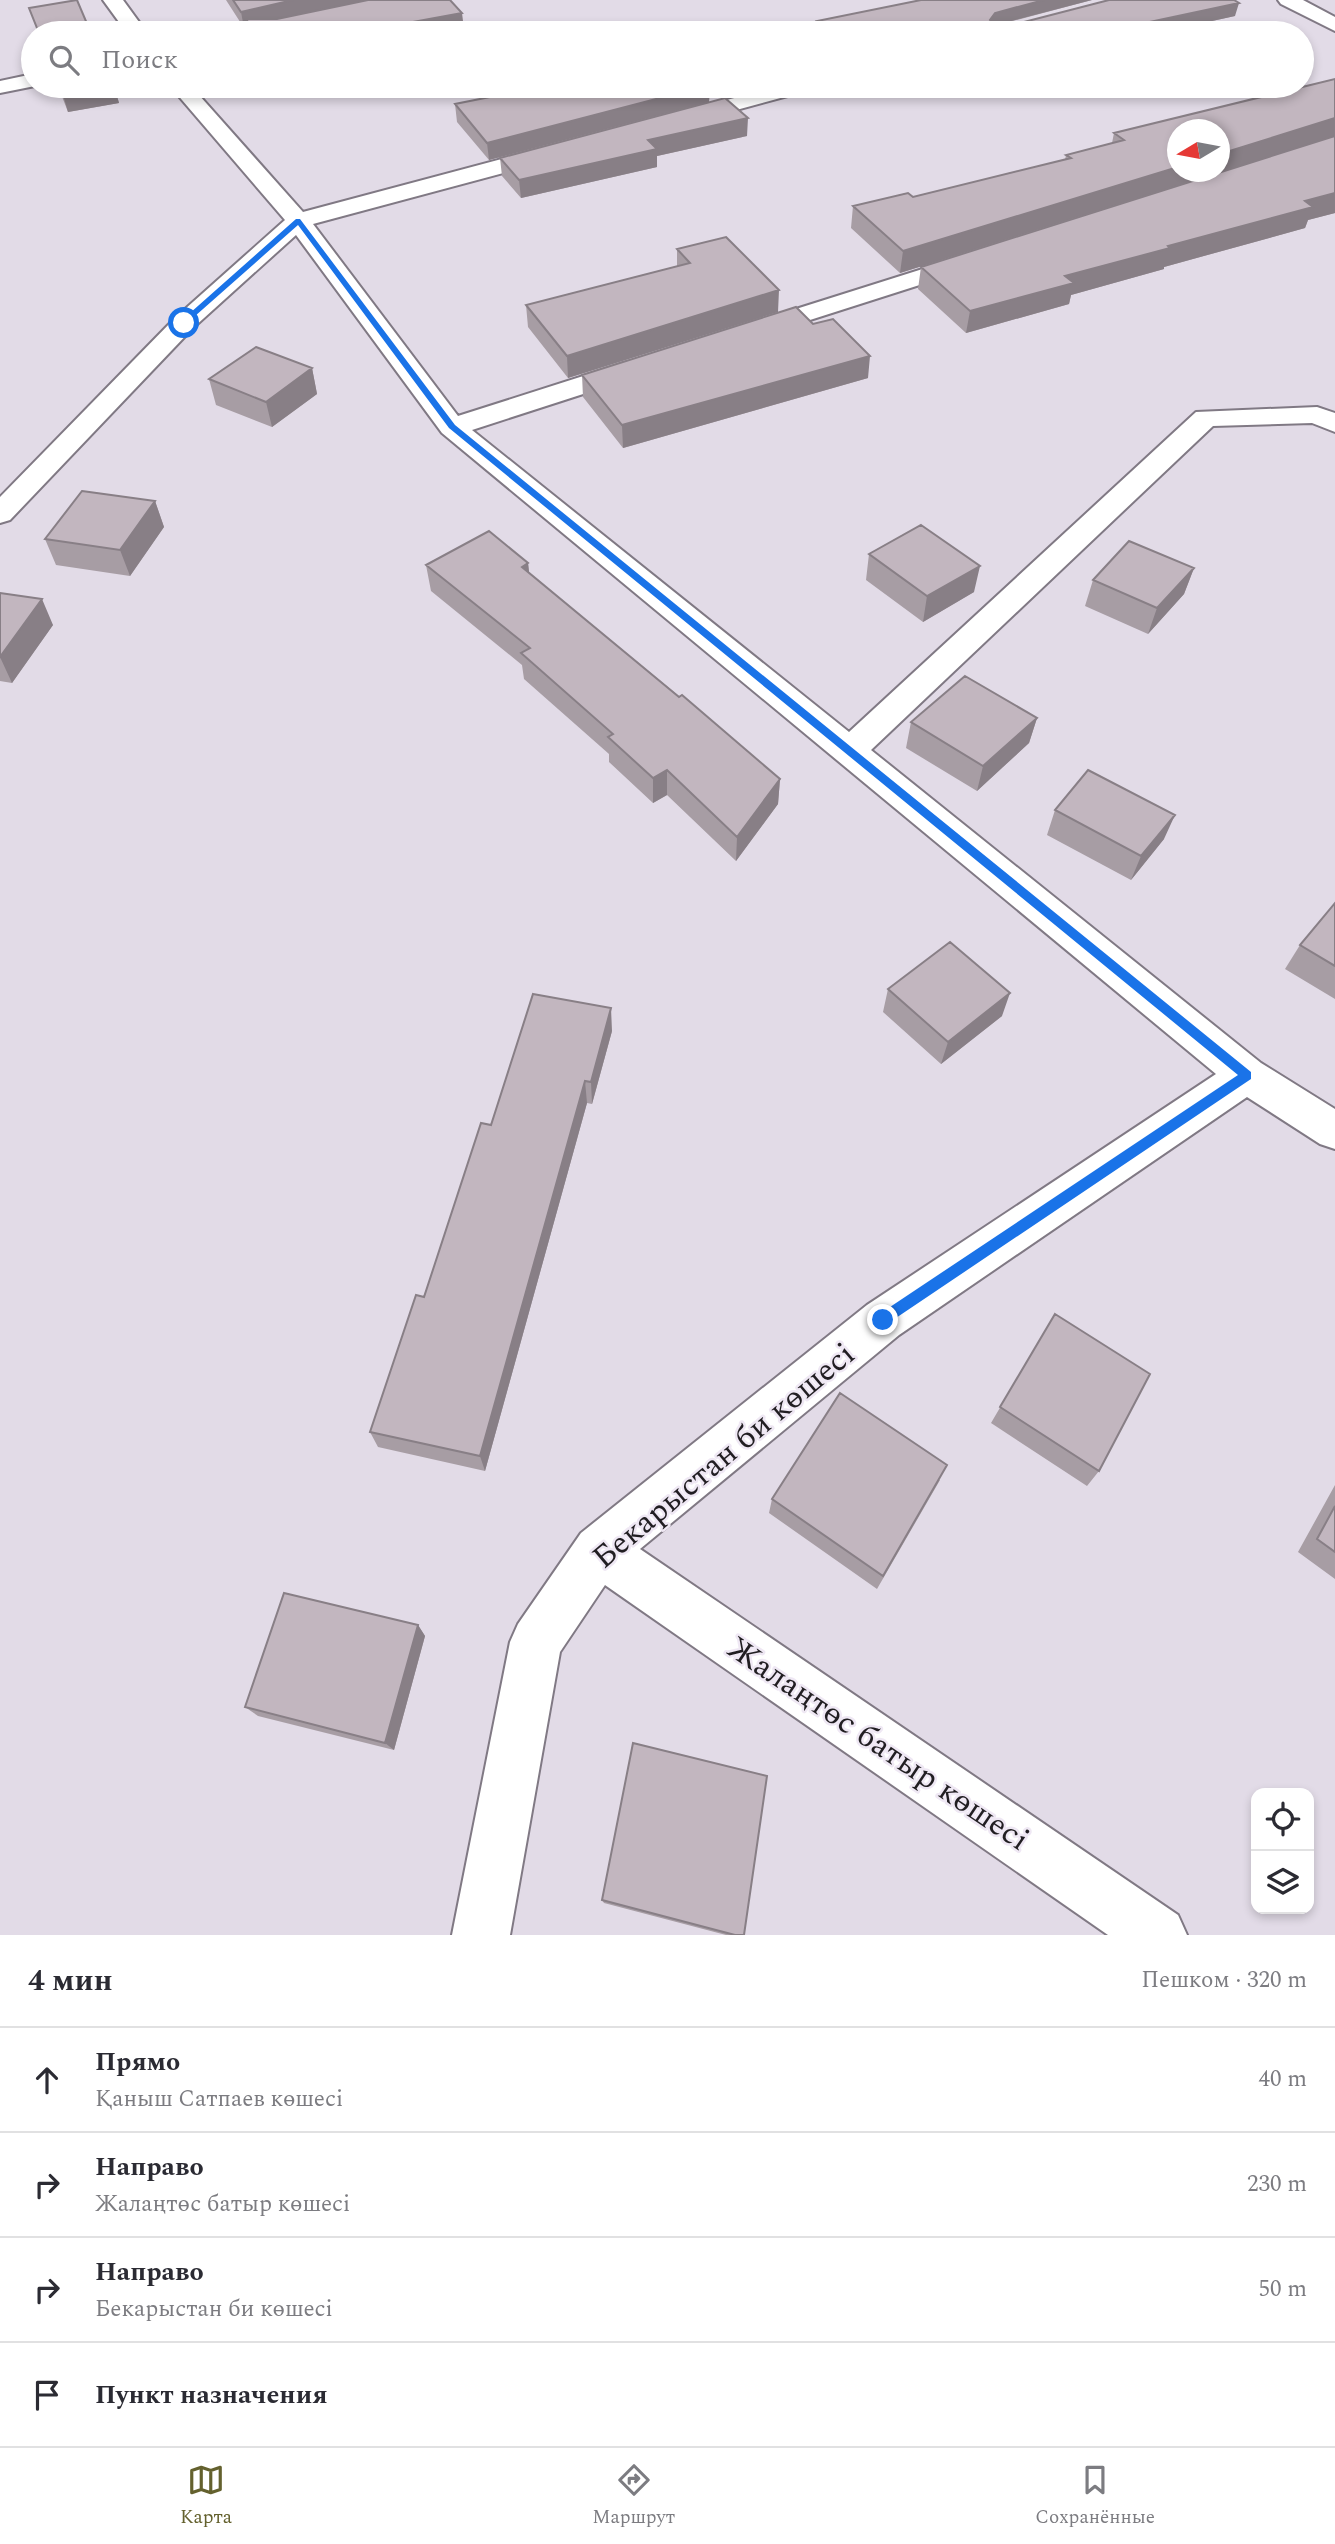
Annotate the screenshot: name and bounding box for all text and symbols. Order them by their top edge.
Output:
search box [21,21,1314,98]
text: Поиск [101,40,178,80]
icon: search [45,41,83,79]
north arrow [1167,119,1230,182]
route start [168,307,199,338]
route end [867,1304,898,1335]
street label: Бекарыстан би көшесі [582,1331,866,1581]
street label: Жалаңтөс батыр көшесі [717,1625,1039,1864]
map controls [1251,1788,1314,1914]
button: locate [1251,1788,1314,1851]
button: layers [1251,1851,1314,1914]
text: 4 мин [28,1958,113,2004]
text: Пешком · 320 m [1141,1963,1307,1998]
text: Прямо [95,2042,180,2082]
icon: ahead [28,2061,66,2099]
text: 40 m [1258,2062,1307,2097]
text: Қаныш Сатпаев көшесі [95,2082,343,2117]
text: Направо [95,2147,204,2187]
icon: right [28,2166,66,2204]
text: 230 m [1247,2167,1307,2202]
text: Жалаңтөс батыр көшесі [95,2187,350,2222]
text: Направо [95,2252,204,2292]
icon: right [28,2271,66,2309]
text: 50 m [1258,2272,1307,2307]
text: Бекарыстан би көшесі [95,2292,333,2327]
text: Пункт назначения [95,2375,328,2415]
icon: arrive [28,2376,66,2414]
tab: Карта [180,2461,232,2532]
tab: Маршрут [592,2461,675,2532]
tab: Сохранённые [1035,2461,1155,2532]

